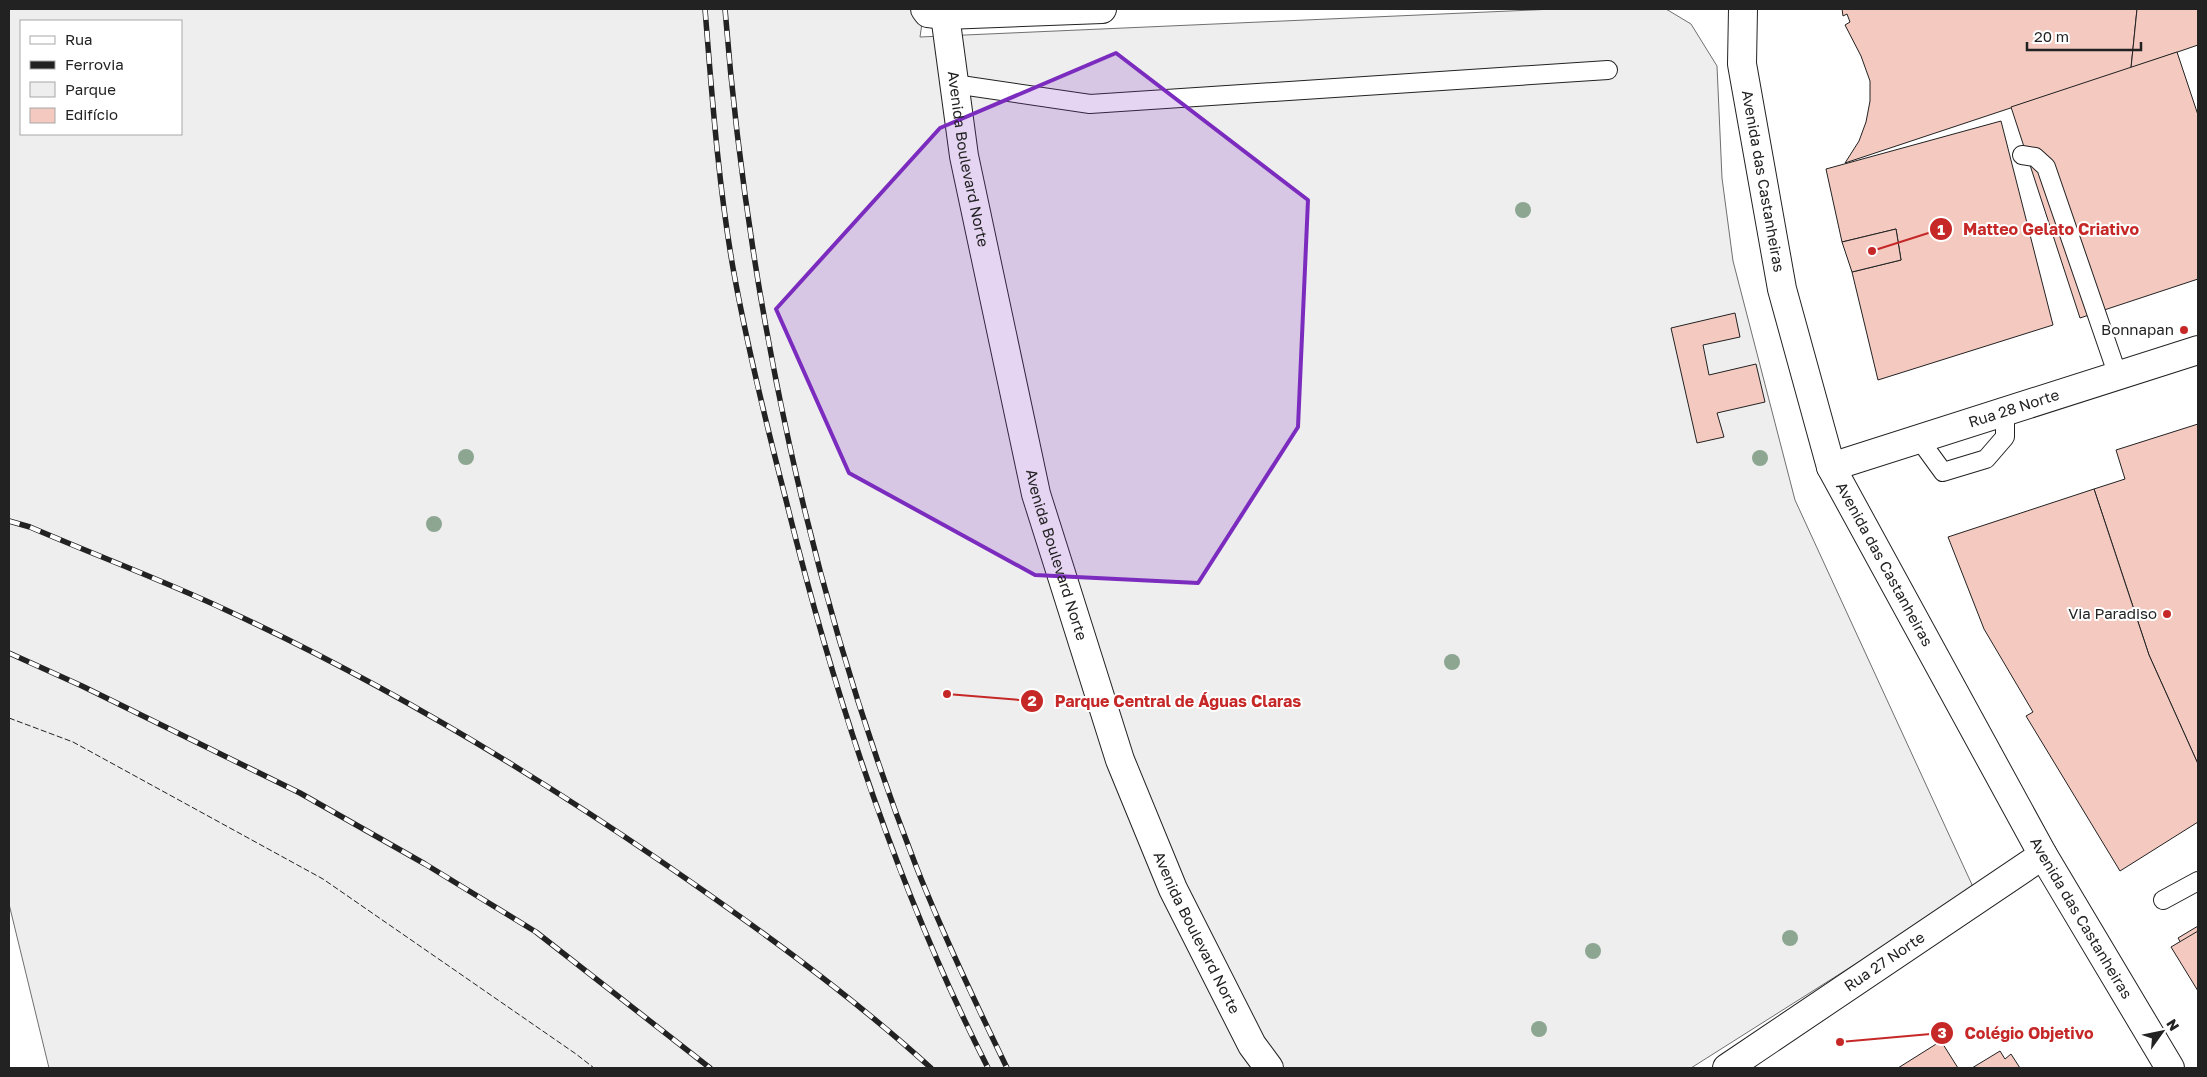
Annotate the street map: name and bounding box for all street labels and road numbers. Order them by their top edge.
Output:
street label: Avenida Boulevard Norte [945,70,993,249]
street label: Avenida das Castanheiras [1739,89,1789,273]
street label: Rua 28 Norte [1966,385,2061,431]
street label: Avenida Boulevard Norte [1023,467,1092,643]
street label: Avenida das Castanheiras [1833,478,1937,649]
street label: Avenida das Castanheiras [2027,834,2137,1002]
street label: Avenida Boulevard Norte [1151,849,1245,1017]
street label: Rua 27 Norte [1840,927,1928,994]

